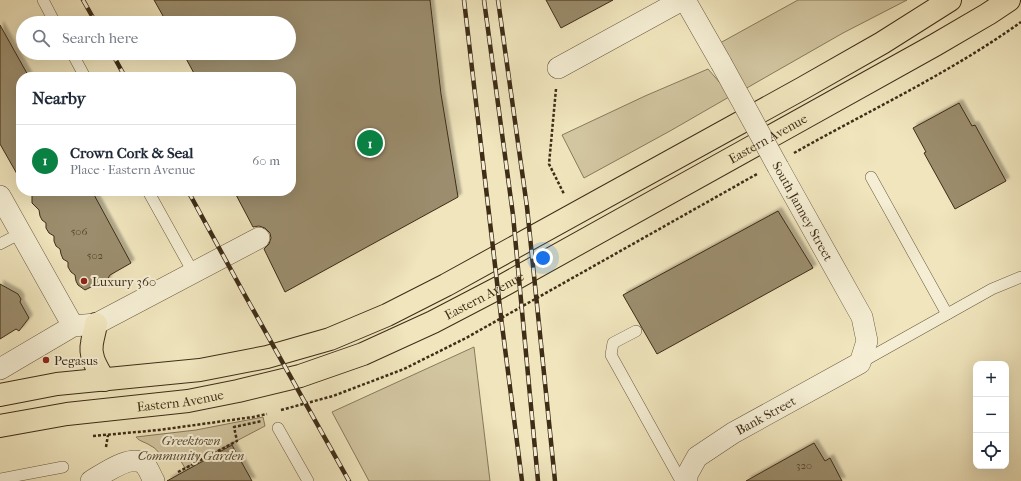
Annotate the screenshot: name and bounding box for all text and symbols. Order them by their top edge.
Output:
search box [16,16,296,60]
icon: search [30,27,52,49]
text: Search here [62,29,138,47]
text: Nearby [32,88,86,108]
street label: Eastern Avenue [726,110,810,167]
pin: 1 [357,128,383,158]
text: Crown Cork & Seal [70,144,193,162]
text: 1 [43,153,47,168]
text: 60 m [252,153,280,168]
street label: South Janney Street [769,159,836,264]
text: Place · Eastern Avenue [70,162,195,177]
house number: 506 [71,225,87,238]
your location [533,248,553,268]
house number: 502 [87,249,104,262]
street label: Eastern Avenue [442,268,527,323]
place label: Luxury 360 [92,274,156,289]
marker: Luxury 360 [79,276,89,286]
place label: Pegasus [54,353,98,368]
marker: Pegasus [41,355,51,365]
map controls [973,361,1009,469]
button: + [973,361,1009,397]
street label: Eastern Avenue [136,387,226,414]
street label: Bank Street [733,393,799,438]
button: − [973,397,1009,433]
park label: Greektown Community Garden [138,433,244,463]
button: locate [973,433,1009,469]
house number: 320 [796,459,812,472]

